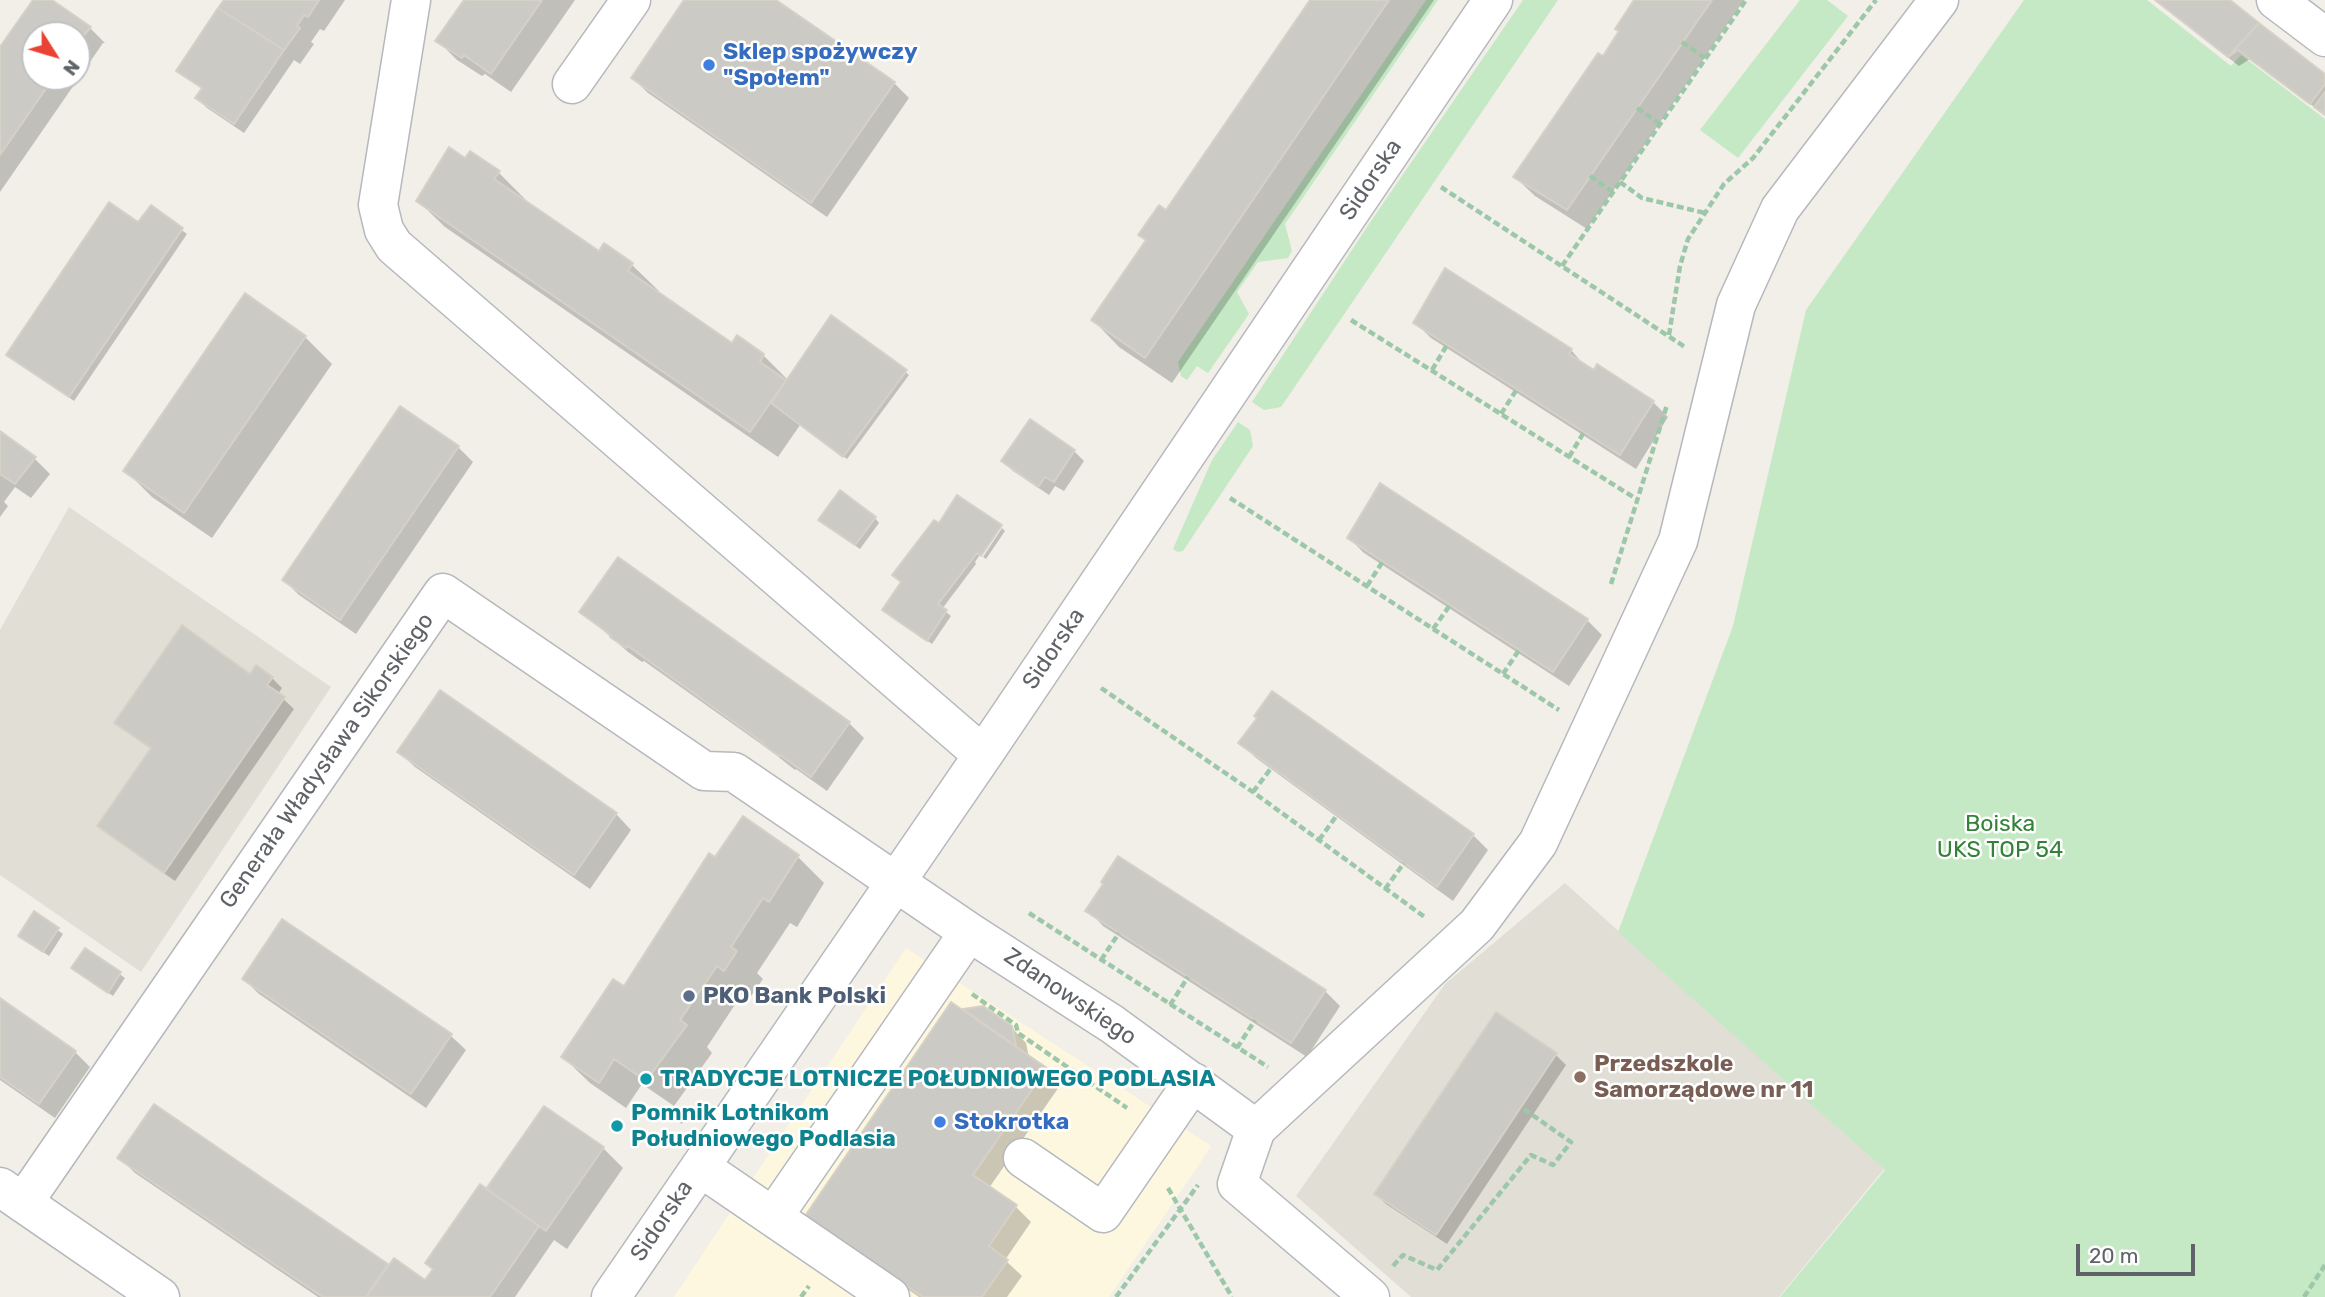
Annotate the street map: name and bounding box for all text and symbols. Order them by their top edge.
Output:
north arrow [21,21,91,91]
place label: Sklep spożywczy "Społem" [723,38,918,92]
text: N [58,55,85,80]
marker: Sklep spożywczy "Społem" [701,57,717,73]
street label: Sidorska [1334,134,1408,226]
street label: Sidorska [1017,603,1091,695]
street label: Generała Władysława Sikorskiego [214,608,440,914]
park label: Boiska UKS TOP 54 [1937,810,2063,864]
street label: Zdanowskiego [999,943,1141,1051]
place label: PKO Bank Polski [703,982,886,1010]
marker: PKO Bank Polski [681,988,697,1004]
place label: Przedszkole Samorządowe nr 11 [1594,1050,1813,1104]
place label: TRADYCJE LOTNICZE POŁUDNIOWEGO PODLASIA [660,1065,1215,1093]
marker: Przedszkole Samorządowe nr 11 [1572,1069,1588,1085]
marker: TRADYCJE LOTNICZE POŁUDNIOWEGO PODLASIA [638,1071,654,1087]
place label: Pomnik Lotnikom Południowego Podlasia [631,1099,896,1153]
place label: Stokrotka [954,1108,1069,1136]
marker: Stokrotka [932,1114,948,1130]
marker: Pomnik Lotnikom Południowego Podlasia [609,1118,625,1134]
street label: Sidorska [625,1175,699,1267]
scale bar [2080,1230,2199,1274]
text: 20 m [2089,1243,2138,1268]

